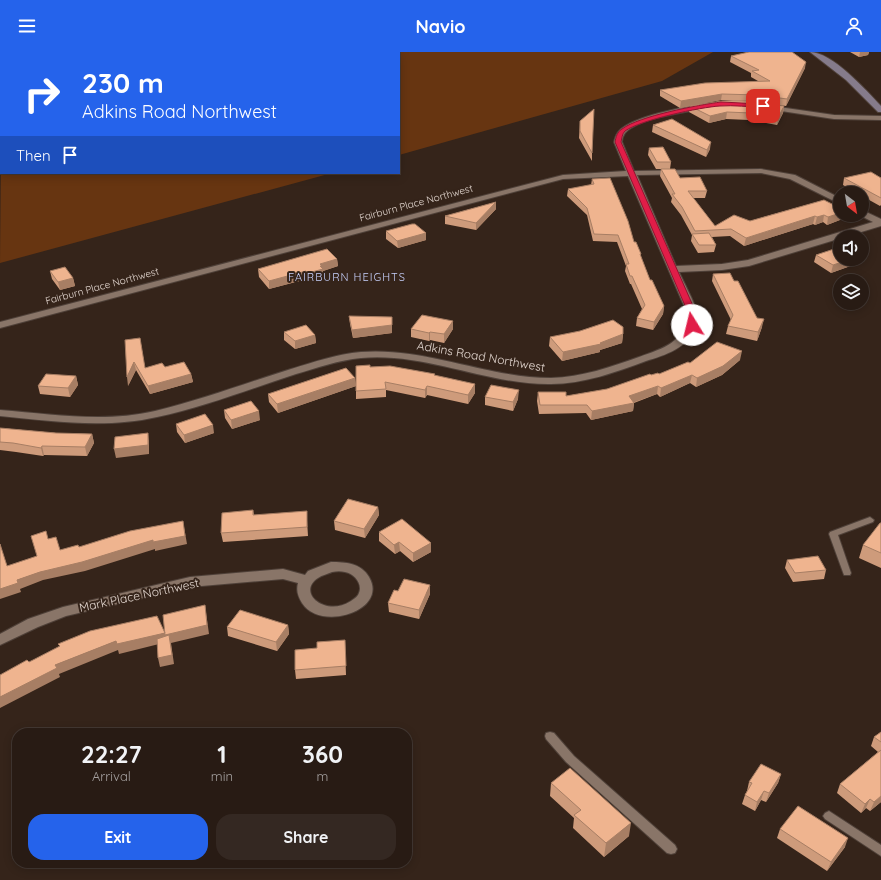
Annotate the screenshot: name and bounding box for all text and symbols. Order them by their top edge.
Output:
icon: menu [16,15,38,37]
text: Navio [416,15,465,38]
icon: person [843,15,865,37]
text: 230 m [82,65,164,100]
icon: right [16,68,68,120]
pin [746,89,780,123]
icon: arrive [752,95,774,117]
text: Adkins Road Northwest [82,100,277,123]
icon: arrive [59,144,81,166]
text: Then [16,146,51,165]
street label: Fairburn Place Northwest [358,181,475,224]
north arrow [833,186,869,222]
map controls [833,186,869,310]
button: sound [833,230,869,266]
street label: Fairburn Place Northwest [44,264,161,307]
district label: FAIRBURN HEIGHTS [288,270,406,284]
button: layers [833,274,869,310]
position arrow [671,304,713,346]
street label: Adkins Road Northwest [416,337,546,375]
street label: Mark Place Northwest [78,575,200,615]
text: 22:27 [81,739,142,769]
text: 1 [217,739,227,769]
text: 360 [302,739,343,769]
text: Arrival [92,768,131,784]
text: min [211,768,233,784]
text: m [317,768,328,784]
button: Exit [28,814,208,860]
button: Share [216,814,396,860]

